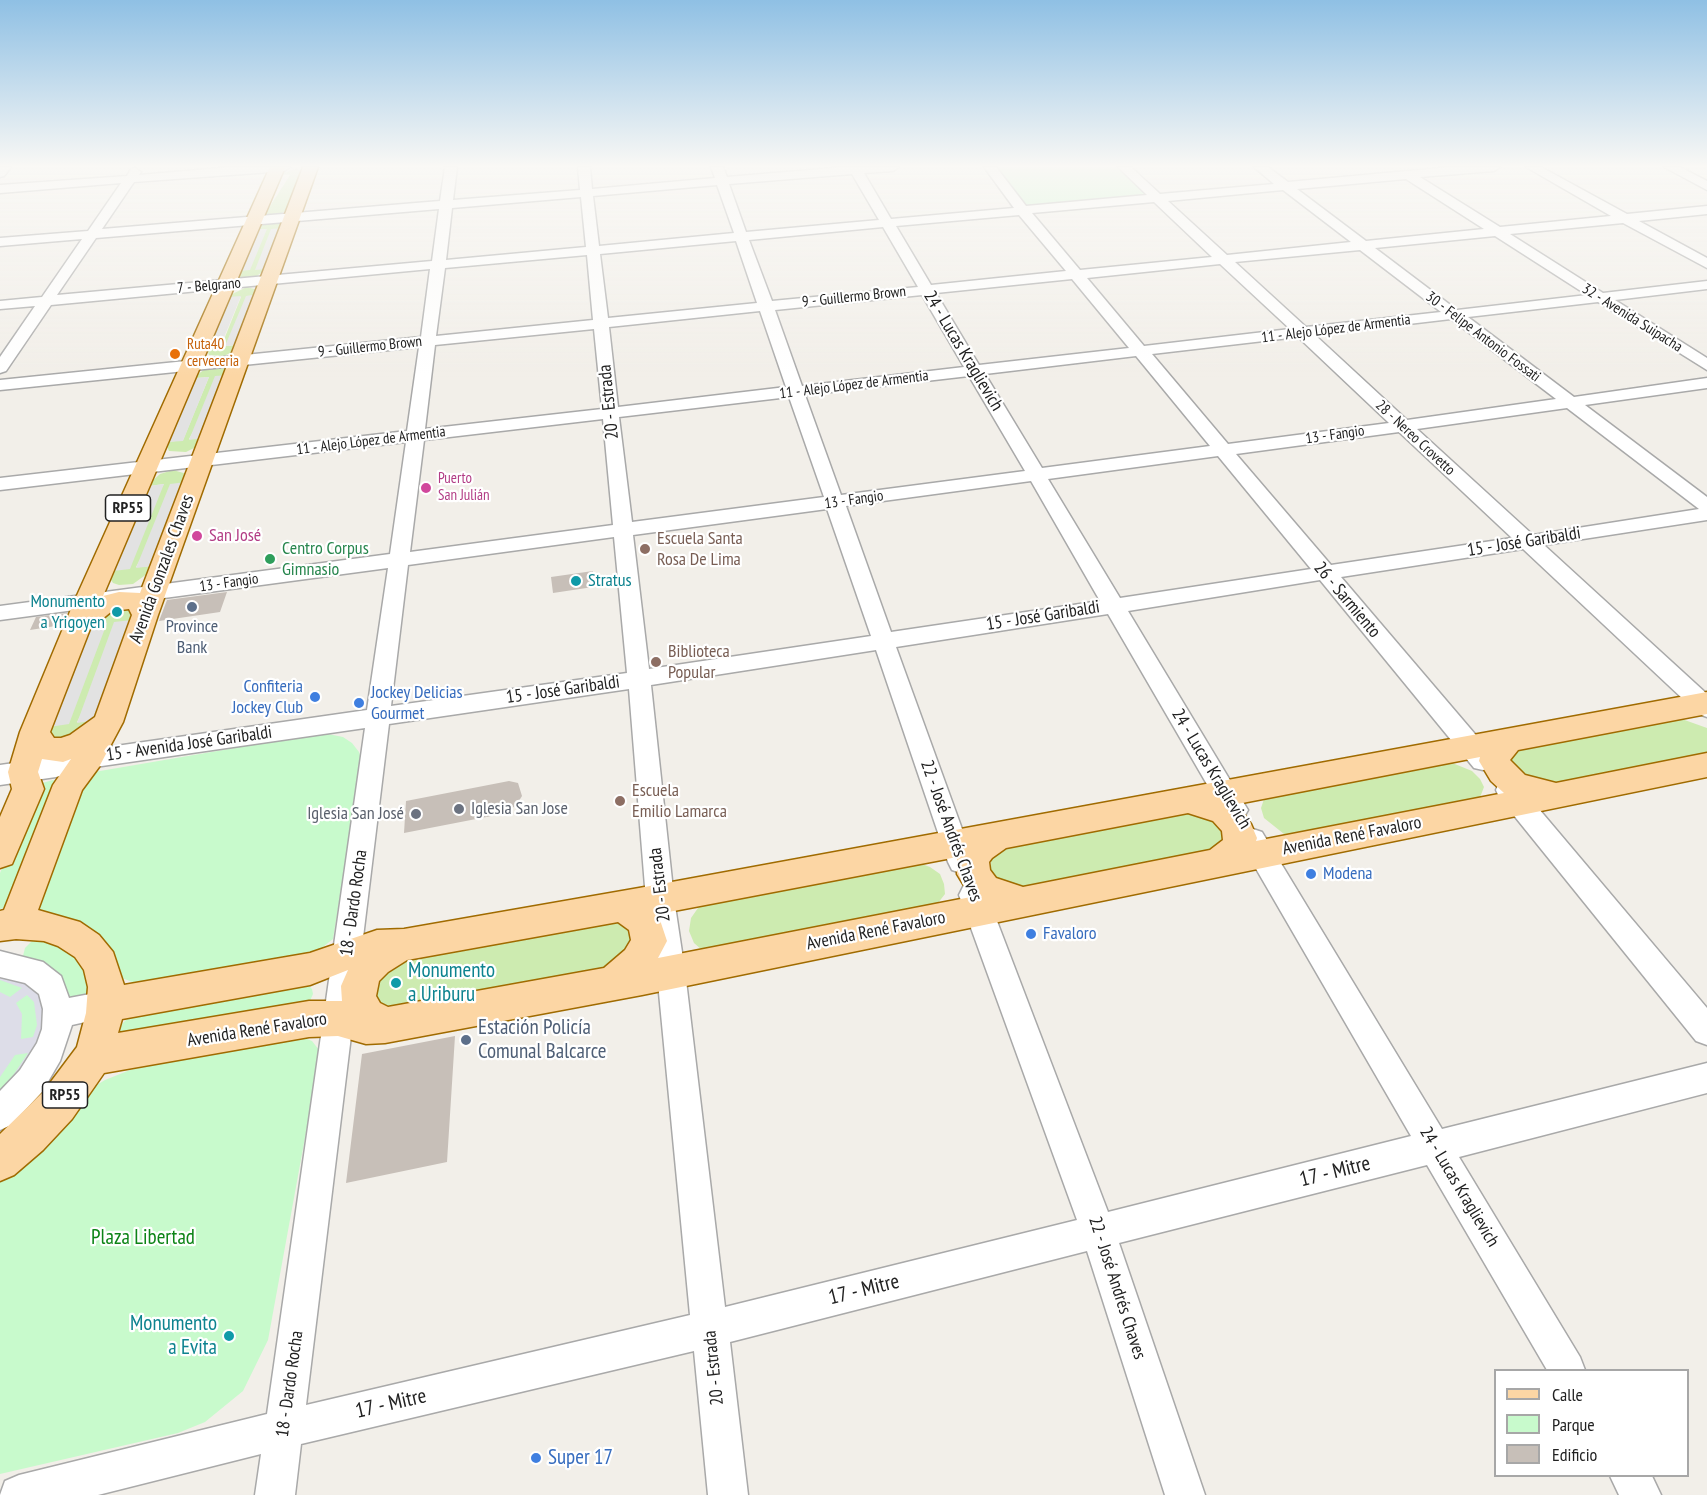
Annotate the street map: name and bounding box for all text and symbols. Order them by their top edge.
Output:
street label: 7 - Belgrano [176,274,242,298]
street label: 32 - Avenida Suipacha [1578,280,1686,356]
street label: 9 - Guillermo Brown [801,283,907,311]
street label: 24 - Lucas Kraglievich [919,287,1007,415]
street label: 30 - Felipe Antonio Fossati [1422,288,1544,386]
street label: 11 - Alejo López de Armentia [1260,311,1412,347]
street label: 9 - Guillermo Brown [317,333,423,361]
place label: Ruta40 cerveceria [187,336,239,371]
marker: Ruta40 cerveceria [168,347,182,361]
street label: 20 - Estrada [594,364,624,440]
street label: 11 - Alejo López de Armentia [778,367,930,403]
street label: 28 - Nereo Crovetto [1372,397,1458,479]
street label: 13 - Fangio [1304,422,1366,448]
street label: 11 - Alejo López de Armentia [295,423,447,459]
place label: Puerto San Julián [438,470,490,505]
marker: Puerto San Julián [419,481,433,495]
street label: 13 - Fangio [823,487,885,513]
street label: Avenida Gonzales Chaves [125,492,199,646]
road number: RP55 [106,495,150,521]
street label: 15 - José Garibaldi [1466,522,1582,562]
place label: San José [209,525,261,547]
place label: Escuela Santa Rosa De Lima [657,528,743,570]
marker: San José [190,529,204,543]
place label: Centro Corpus Gimnasio [282,538,369,580]
marker: Escuela Santa Rosa De Lima [638,542,652,556]
marker: Centro Corpus Gimnasio [263,552,277,566]
street label: 26 - Sarmiento [1309,558,1385,642]
street label: 13 - Fangio [198,570,260,596]
place label: Stratus [588,570,632,592]
marker: Stratus [569,574,583,588]
place label: Monumento a Yrigoyen [30,591,105,634]
street label: 15 - José Garibaldi [985,596,1101,636]
marker: Province Bank [185,600,199,614]
marker: Monumento a Yrigoyen [110,605,124,619]
place label: Province Bank [166,616,218,658]
place label: Biblioteca Popular [668,641,730,684]
marker: Biblioteca Popular [649,655,663,669]
street label: 15 - José Garibaldi [505,671,621,709]
place label: Confiteria Jockey Club [232,676,303,718]
place label: Jockey Delicias Gourmet [371,682,463,724]
marker: Confiteria Jockey Club [308,690,322,704]
marker: Jockey Delicias Gourmet [352,696,366,710]
street label: 24 - Lucas Kraglievich [1167,705,1255,833]
street label: 15 - Avenida José Garibaldi [105,722,273,766]
street label: 22 - José Andrés Chaves [915,757,987,905]
place label: Escuela Emilio Lamarca [632,780,727,822]
marker: Escuela Emilio Lamarca [613,794,627,808]
place label: Iglesia San Jose [471,798,568,820]
marker: Iglesia San Jose [452,802,466,816]
place label: Iglesia San José [307,803,404,825]
marker: Iglesia San José [409,807,423,821]
street label: Avenida René Favaloro [1281,812,1423,860]
street label: 20 - Estrada [645,846,675,924]
street label: 18 - Dardo Rocha [336,848,372,958]
place label: Modena [1323,863,1373,885]
marker: Modena [1304,867,1318,881]
street label: Avenida René Favaloro [805,907,947,955]
place label: Favaloro [1043,923,1096,945]
marker: Favaloro [1024,927,1038,941]
place label: Monumento a Uriburu [408,958,495,1008]
marker: Monumento a Uriburu [389,976,403,990]
street label: Avenida René Favaloro [186,1008,328,1052]
place label: Estación Policía Comunal Balcarce [478,1015,606,1065]
marker: Estación Policía Comunal Balcarce [459,1033,473,1047]
road number: RP55 [42,1082,88,1108]
street label: 24 - Lucas Kraglievich [1415,1123,1503,1251]
street label: 17 - Mitre [1297,1151,1373,1193]
street label: 22 - José Andrés Chaves [1084,1214,1150,1362]
park label: Plaza Libertad [91,1225,195,1251]
street label: 17 - Mitre [826,1269,902,1311]
place label: Monumento a Evita [130,1311,217,1361]
marker: Monumento a Evita [222,1329,236,1343]
street label: 18 - Dardo Rocha [272,1329,308,1439]
street label: 20 - Estrada [699,1330,729,1406]
legend [1494,1369,1689,1477]
text: Calle [1552,1383,1583,1406]
street label: 17 - Mitre [353,1384,429,1424]
text: Parque [1552,1413,1595,1436]
text: Edificio [1552,1443,1597,1466]
place label: Super 17 [548,1445,613,1471]
marker: Super 17 [529,1451,543,1465]

